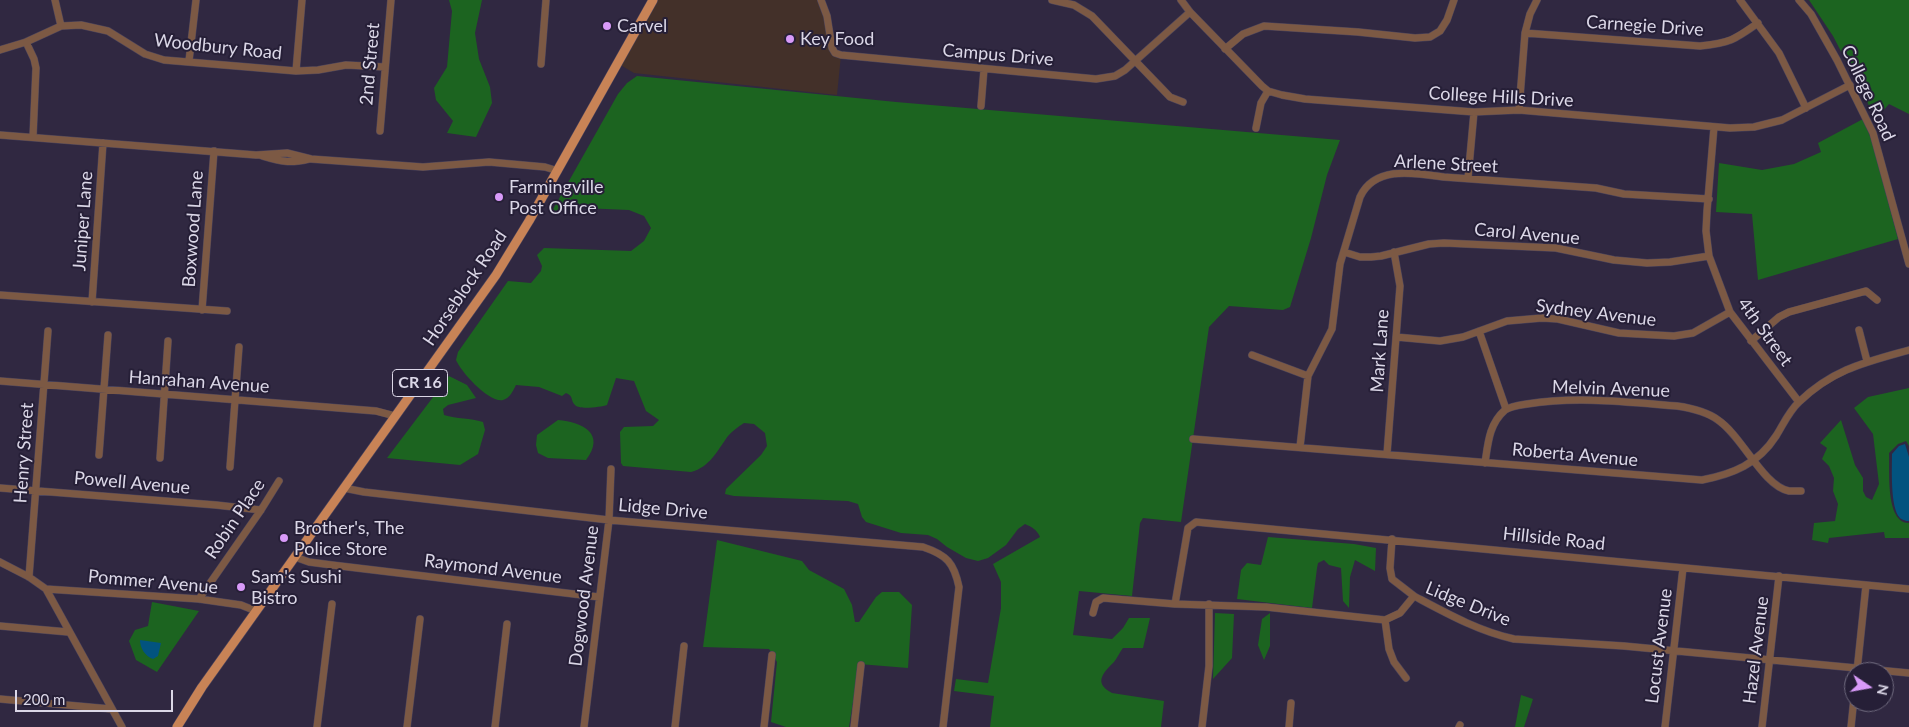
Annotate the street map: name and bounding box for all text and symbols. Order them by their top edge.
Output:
street label: Carnegie Drive [1586,11,1704,41]
place label: Carvel [617,15,667,37]
marker: Carvel [601,20,613,32]
street label: 2nd Street [356,22,384,106]
place label: Key Food [800,28,874,50]
street label: Woodbury Road [153,30,283,64]
marker: Key Food [784,33,796,45]
street label: Campus Drive [942,39,1054,71]
street label: College Road [1836,42,1900,144]
street label: College Hills Drive [1428,82,1574,112]
street label: Arlene Street [1394,150,1498,178]
street label: Juniper Lane [69,170,97,272]
street label: Boxwood Lane [178,170,208,288]
place label: Farmingville Post Office [509,176,604,218]
marker: Farmingville Post Office [493,191,505,203]
street label: Carol Avenue [1473,219,1581,249]
street label: Horseblock Road [419,226,511,350]
street label: 4th Street [1733,294,1797,370]
street label: Sydney Avenue [1535,295,1657,331]
street label: Mark Lane [1366,309,1394,393]
street label: Hanrahan Avenue [128,366,270,398]
road number: CR 16 [392,369,448,396]
street label: Melvin Avenue [1552,376,1670,402]
street label: Henry Street [10,402,38,504]
street label: Roberta Avenue [1511,439,1639,471]
street label: Powell Avenue [73,467,191,499]
street label: Robin Place [200,475,270,563]
street label: Lidge Drive [617,494,709,524]
place label: Brother's, The Police Store [294,517,404,560]
street label: Hillside Road [1502,523,1606,555]
street label: Dogwood Avenue [565,524,603,668]
marker: Brother's, The Police Store [278,532,290,544]
street label: Raymond Avenue [423,550,563,588]
street label: Pommer Avenue [87,566,219,598]
place label: Sam's Sushi Bistro [251,566,342,608]
street label: Lidge Drive [1422,577,1514,631]
marker: Sam's Sushi Bistro [235,581,247,593]
street label: Locust Avenue [1641,587,1677,705]
street label: Hazel Avenue [1739,595,1773,705]
north arrow [1844,662,1894,712]
scale bar [18,680,175,712]
text: N [1874,683,1893,697]
text: 200 m [23,690,65,708]

